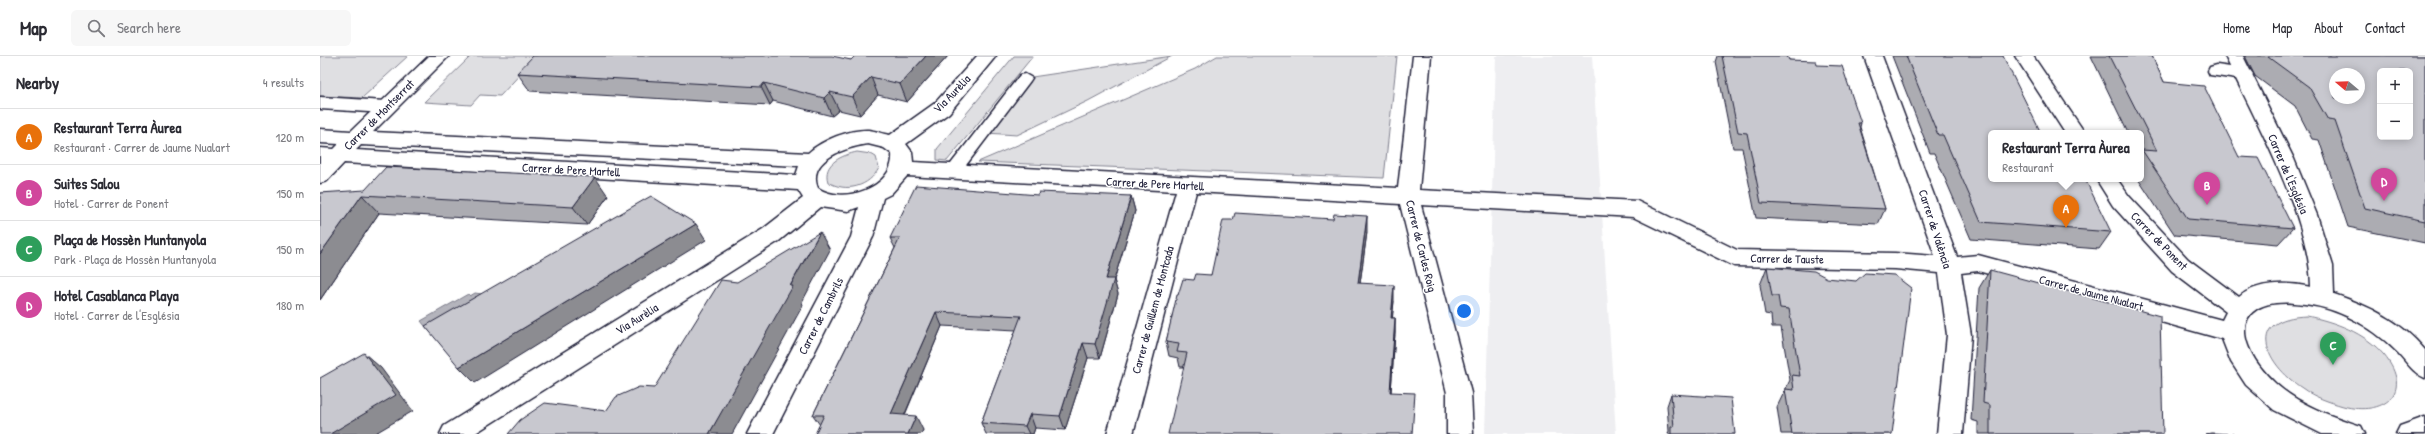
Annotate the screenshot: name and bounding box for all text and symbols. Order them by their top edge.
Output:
search box [71,10,351,46]
text: Map [20,15,47,41]
icon: search [85,17,107,39]
text: Search here [117,17,181,38]
text: Home [2223,18,2250,37]
text: Map [2272,18,2292,37]
text: About [2314,18,2343,37]
text: Contact [2365,18,2405,37]
north arrow [2329,68,2365,104]
map controls [2377,68,2413,140]
button: + [2377,68,2413,104]
street label: Via Aurèlia [929,70,974,117]
text: Nearby [16,71,59,94]
text: 4 results [263,73,304,91]
street label: Carrer de Montserrat [339,75,418,154]
button: − [2377,104,2413,140]
text: Restaurant Terra Àurea [54,117,181,138]
text: A [26,128,32,146]
text: 120 m [276,128,304,146]
popup [1988,130,2144,182]
street label: Carrer de l'Església [2264,131,2313,217]
text: Restaurant Terra Àurea [2002,137,2130,158]
text: Restaurant · Carrer de Jaume Nualart [54,138,230,156]
street label: Carrer de Pere Martell [522,158,621,181]
text: Restaurant [2002,158,2054,176]
pin: D [2371,168,2397,201]
street label: Carrer de Pere Martell [1106,172,1205,195]
pin: B [2194,172,2220,205]
text: Suites Salou [54,173,119,194]
text: B [26,184,32,202]
text: 150 m [276,184,304,202]
street label: Carrer de València [1915,187,1956,271]
text: Hotel · Carrer de Ponent [54,194,169,212]
pin: A [2053,195,2079,228]
street label: Carrer de Carles Roig [1402,198,1441,294]
street label: Carrer de Ponent [2127,208,2192,274]
text: Plaça de Mossèn Muntanyola [54,229,206,250]
text: C [25,240,33,258]
text: 150 m [276,240,304,258]
street label: Carrer de Guillem de Montcada [1127,244,1178,376]
street label: Carrer de Tauste [1750,249,1824,268]
text: Park · Plaça de Mossèn Muntanyola [54,250,216,268]
street label: Carrer de Jaume Nualart [2037,270,2146,315]
street label: Carrer de Cambrils [794,274,847,357]
text: Hotel Casablanca Playa [54,285,179,306]
text: D [26,296,32,314]
text: 180 m [276,296,304,314]
street label: Via Aurèlia [612,299,662,338]
your location [1454,301,1474,321]
text: Hotel · Carrer de l'Església [54,306,179,324]
pin: C [2320,332,2346,365]

